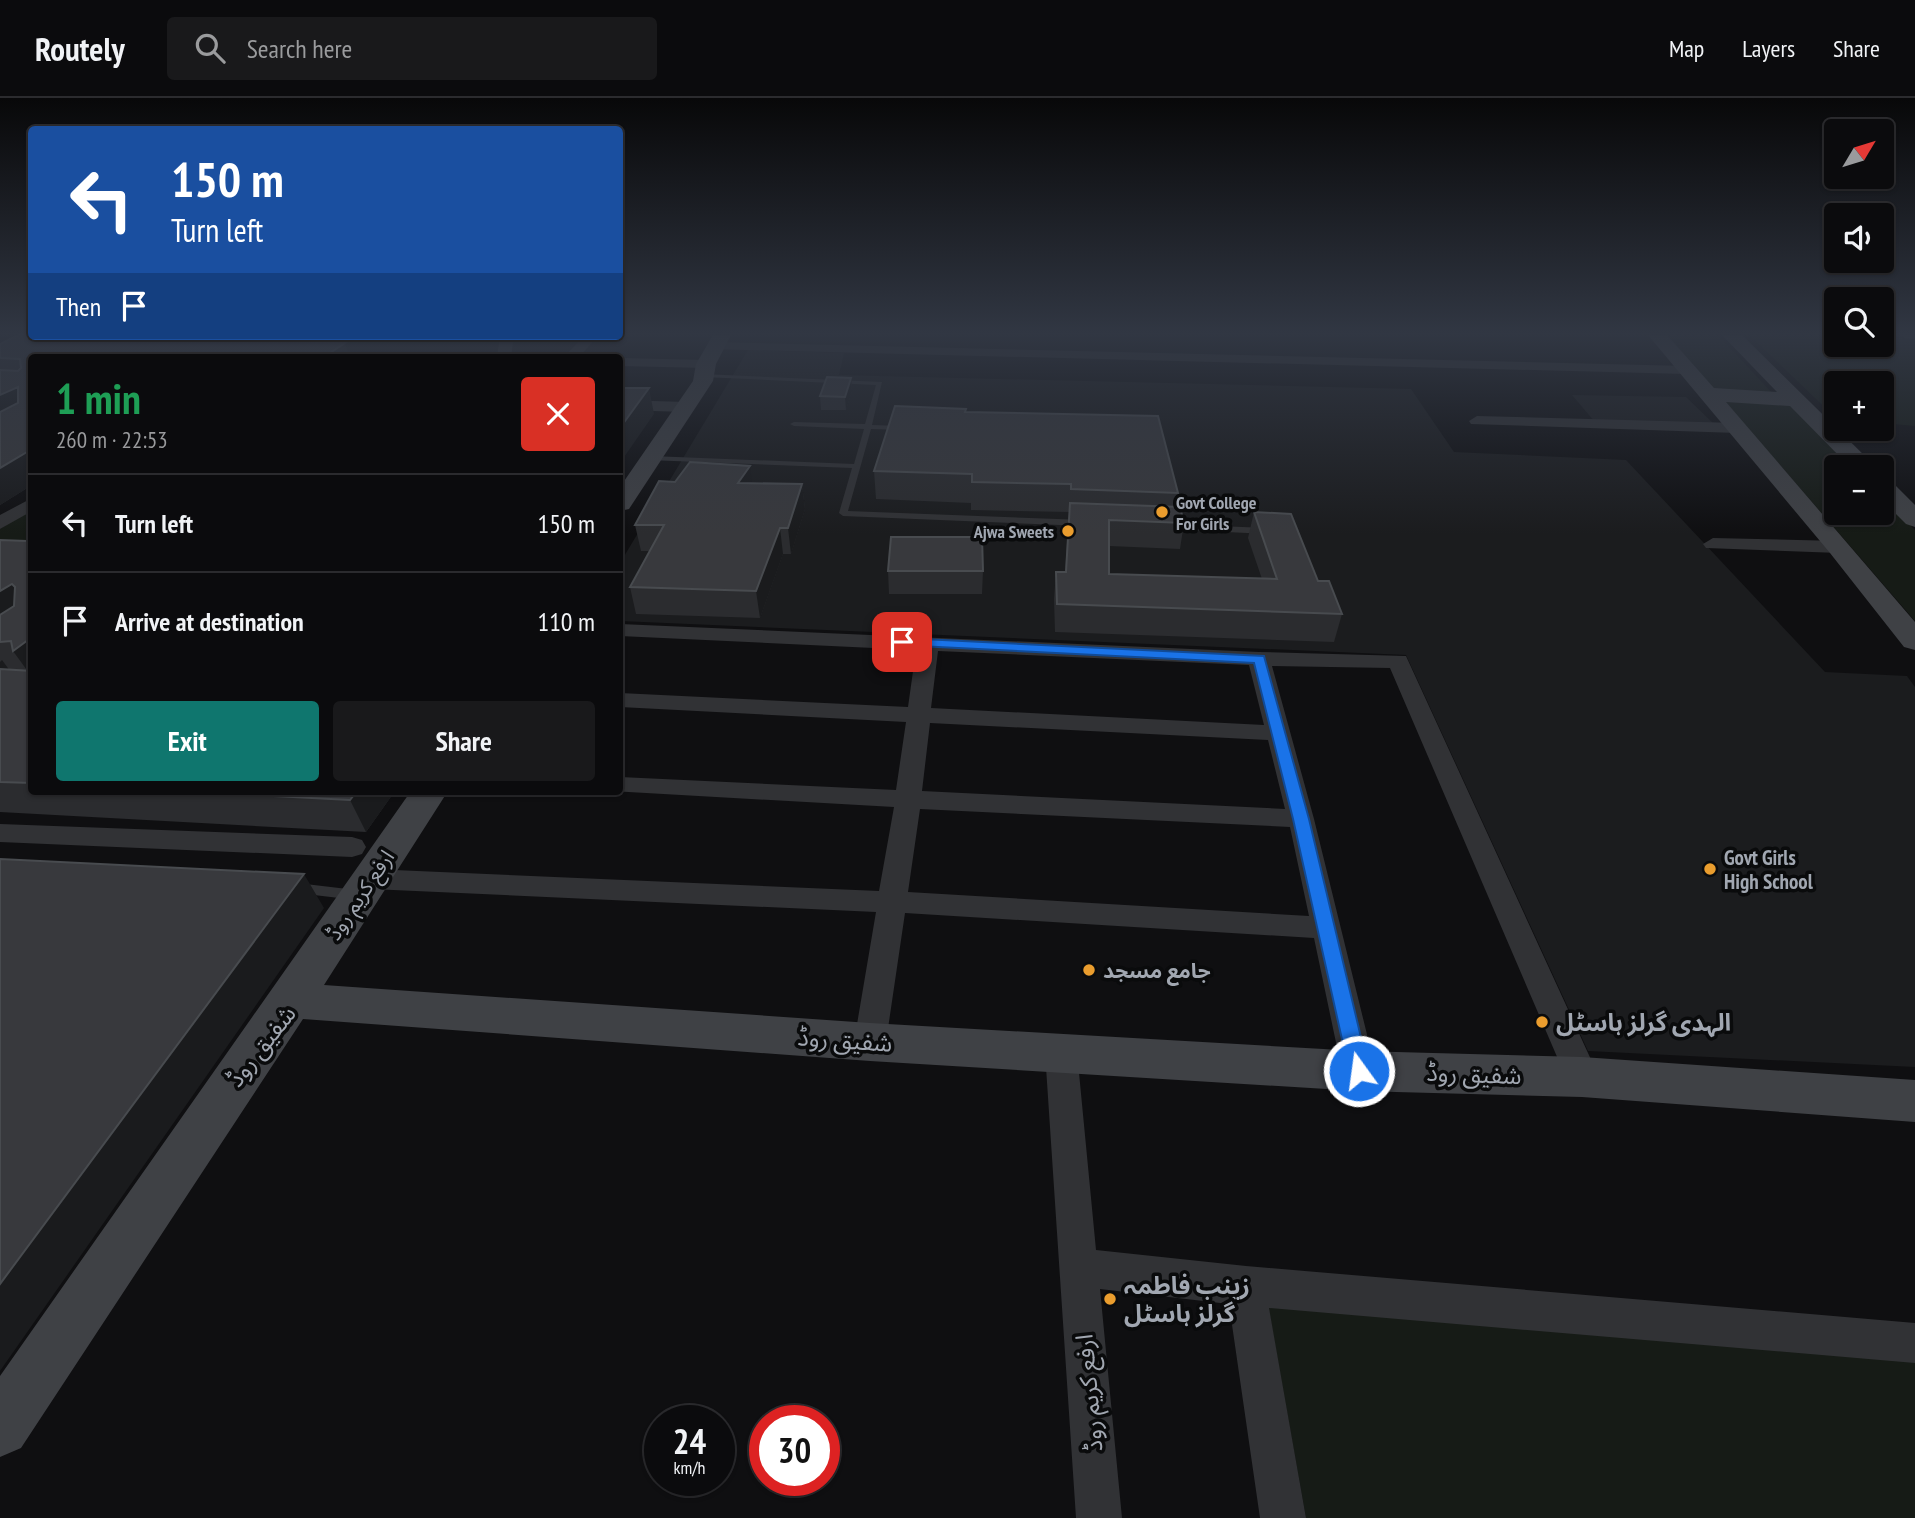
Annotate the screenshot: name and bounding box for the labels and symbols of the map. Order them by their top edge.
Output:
north arrow [1824,119,1894,189]
place label: Govt College For Girls [1176,491,1257,535]
marker: Govt College For Girls [1154,504,1170,520]
place label: Ajwa Sweets [973,520,1054,543]
marker: Ajwa Sweets [1060,523,1076,539]
pin [872,612,932,672]
place label: Govt Girls High School [1724,844,1814,895]
street label: ارفع کریم روڈ [320,845,402,946]
marker: Govt Girls High School [1702,861,1718,877]
place label: جامع مسجد [1103,957,1211,986]
marker: جامع مسجد [1081,962,1097,978]
street label: شفیق روڈ [220,999,302,1093]
place label: الہدی گرلز ہاسٹل [1556,1007,1731,1038]
marker: الہدی گرلز ہاسٹل [1534,1014,1550,1030]
street label: شفیق روڈ [796,1021,894,1059]
position arrow [1322,1034,1396,1108]
street label: شفیق روڈ [1426,1057,1522,1091]
place label: زینب فاطمہ گرلز ہاسٹل [1124,1270,1250,1329]
marker: زینب فاطمہ گرلز ہاسٹل [1102,1291,1118,1307]
street label: ارفع کریم روڈ [1068,1333,1112,1453]
speed limit sign: 30 [749,1405,840,1496]

